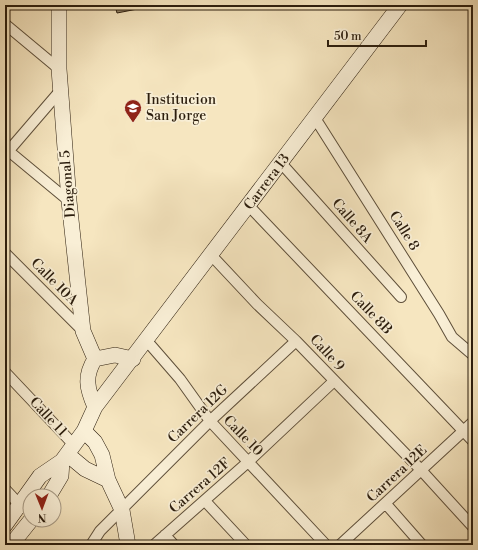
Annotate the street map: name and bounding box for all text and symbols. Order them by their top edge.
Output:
scale bar [328,22,426,48]
text: 50 m [334,29,362,44]
place label: Institucion San Jorge [146,91,217,125]
school or university icon: Institucion San Jorge [123,98,143,123]
street label: Diagonal 5 [56,149,80,219]
street label: Carrera 13 [240,150,294,214]
street label: Calle 8A [328,195,376,247]
street label: Calle 8 [385,208,423,254]
street label: Calle 10A [27,255,82,310]
street label: Calle 8B [346,288,396,338]
street label: Calle 9 [306,331,348,375]
street label: Carrera 12G [164,380,232,447]
street label: Calle 11 [25,394,71,440]
street label: Calle 10 [219,412,267,460]
street label: Carrera 12E [363,442,431,506]
street label: Carrera 12F [166,454,234,518]
north arrow [22,488,62,528]
text: N [37,510,47,524]

